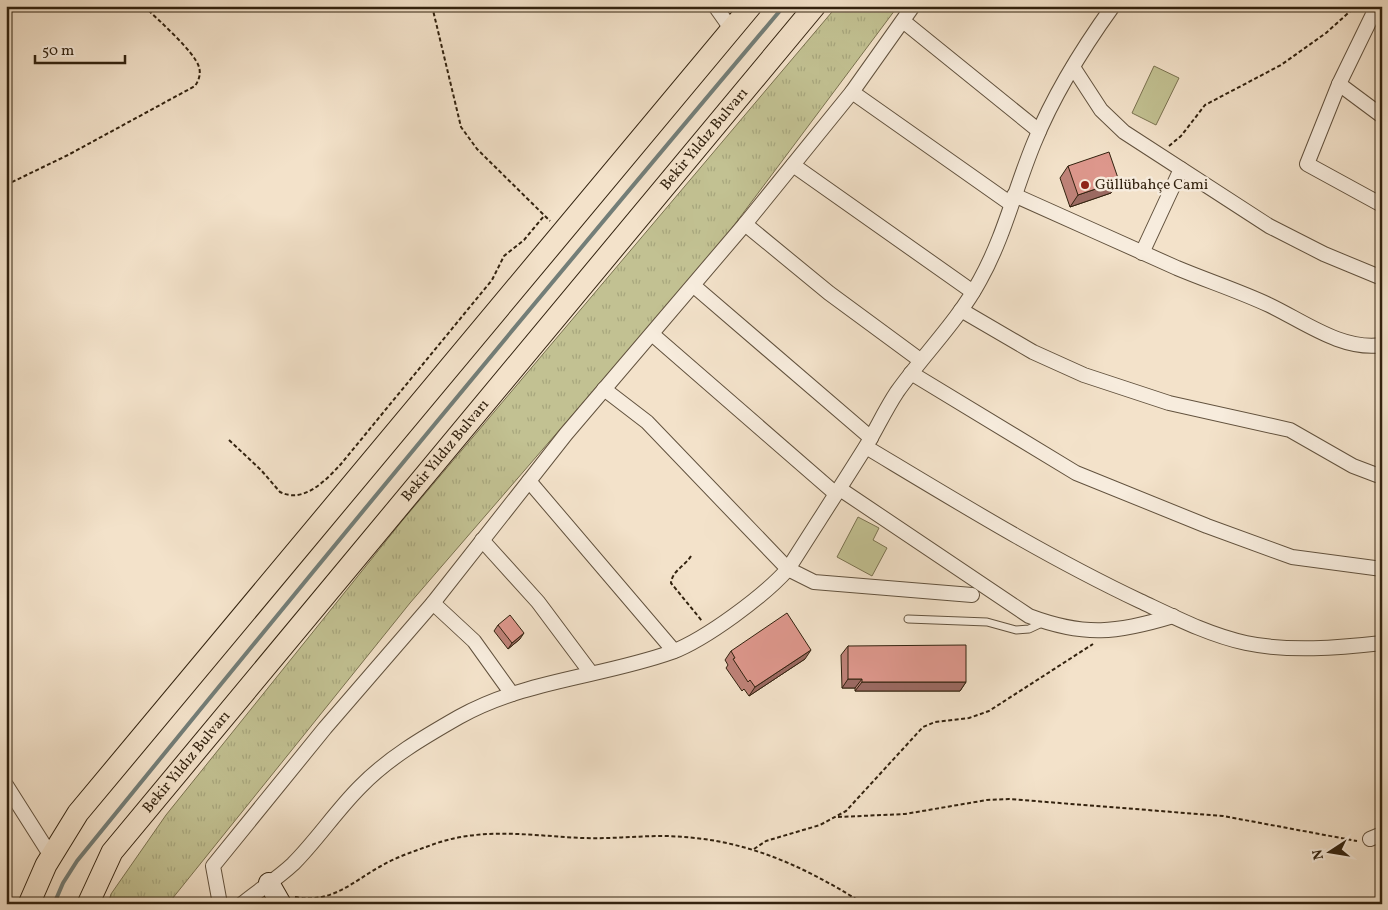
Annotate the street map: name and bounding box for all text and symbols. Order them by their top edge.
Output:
scale bar [35,32,125,64]
text: 50 m [42,41,74,62]
street label: Bekir Yıldız Bulvarı [655,84,753,195]
place label: Güllübahçe Cami [1095,175,1208,196]
marker: Güllübahçe Cami [1079,179,1091,191]
street label: Bekir Yıldız Bulvarı [397,395,494,506]
street label: Bekir Yıldız Bulvarı [138,707,235,818]
north arrow [1306,828,1356,878]
text: N [1308,847,1329,861]

